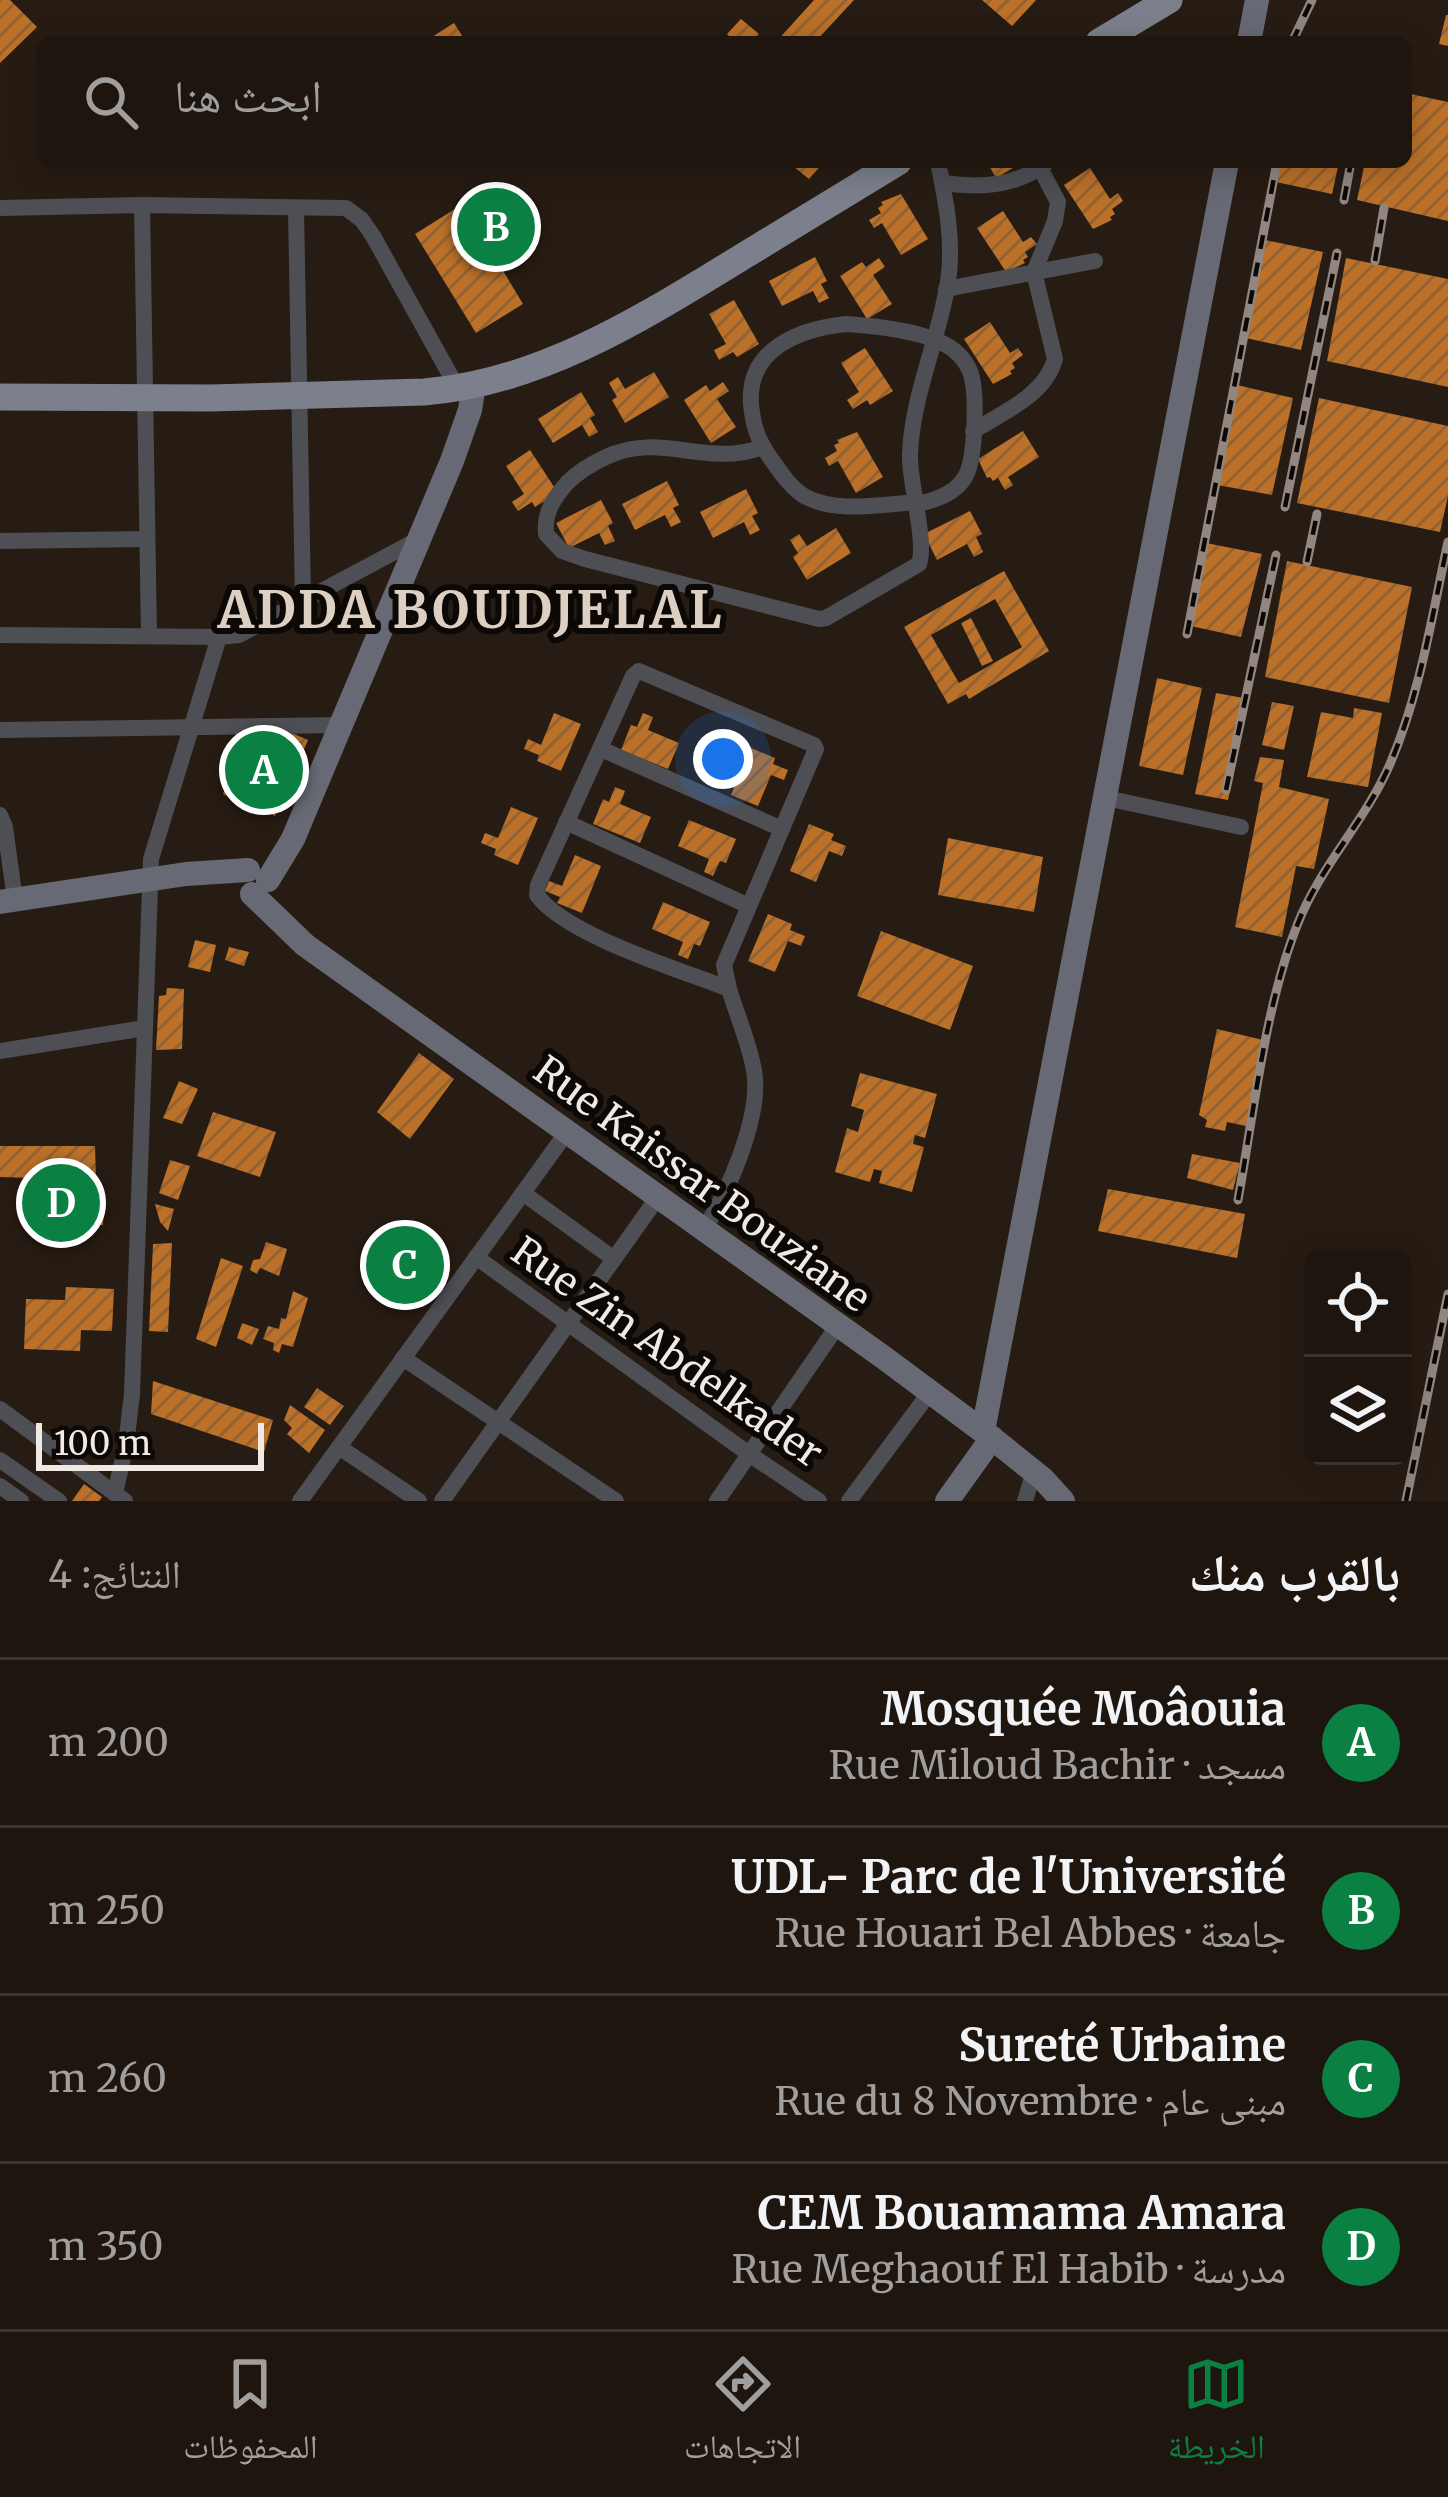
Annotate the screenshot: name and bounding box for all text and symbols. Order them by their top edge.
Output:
search box [36,36,1412,168]
text: ابحث هنا [174,68,322,124]
icon: search [78,69,144,135]
pin: B [457,182,535,272]
district label: ADDA BOUDJELAL [217,578,724,642]
pin: A [225,725,303,815]
your location [693,729,753,789]
street label: Rue Kaissar Bouziane [524,1045,880,1323]
pin: D [22,1158,100,1248]
pin: C [366,1220,444,1310]
street label: Rue Zin Abdelkader [502,1226,832,1478]
map controls [1304,1249,1412,1465]
button: locate [1304,1249,1412,1357]
button: layers [1304,1357,1412,1465]
scale bar [36,1417,264,1470]
text: 100 m [54,1423,151,1464]
text: بالقرب منك [1189,1541,1400,1605]
text: النتائج: 4 [48,1550,181,1599]
text: Mosquée Moâouia [881,1681,1286,1737]
text: 200 m [48,1718,169,1767]
text: A [1347,1718,1375,1767]
text: مسجد · Rue Miloud Bachir [828,1741,1286,1790]
text: UDL- Parc de l'Université [731,1849,1286,1905]
text: 250 m [48,1886,165,1935]
text: B [1347,1886,1375,1935]
text: جامعة · Rue Houari Bel Abbes [774,1909,1286,1958]
text: Sureté Urbaine [958,2017,1286,2073]
text: 260 m [48,2054,167,2103]
text: C [1348,2054,1374,2103]
text: مبنى عام · Rue du 8 Novembre [775,2077,1286,2126]
text: CEM Bouamama Amara [758,2185,1286,2241]
text: 350 m [48,2222,163,2271]
text: D [1346,2222,1376,2271]
text: مدرسة · Rue Meghaouf El Habib [731,2245,1286,2294]
tab: المحفوظات [183,2351,318,2479]
tab: الاتجاهات [684,2351,801,2479]
tab: الخريطة [1168,2351,1265,2479]

